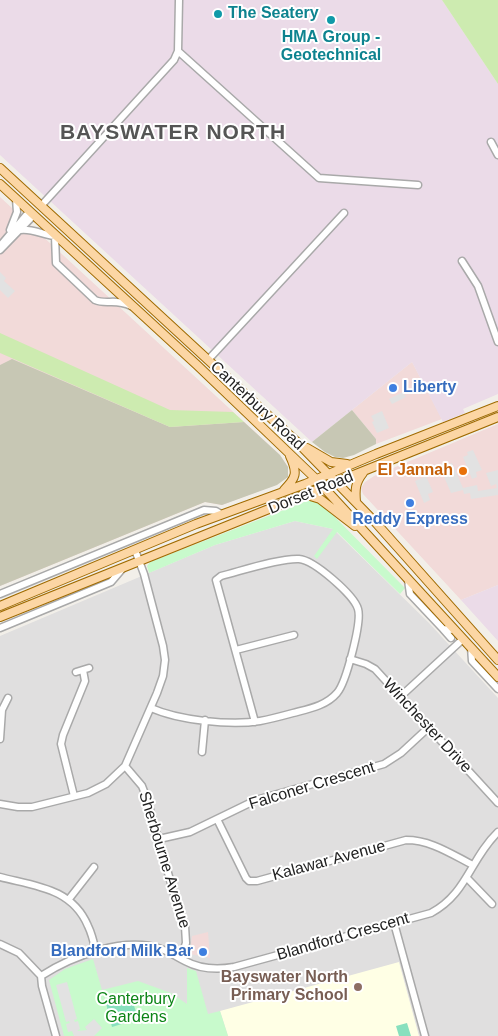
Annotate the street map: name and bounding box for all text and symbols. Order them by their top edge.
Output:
place label: The Seatery [228,4,319,24]
marker: The Seatery [212,8,224,20]
marker: HMA Group - Geotechnical [325,14,337,26]
place label: HMA Group - Geotechnical [281,28,381,66]
district label: BAYSWATER NORTH [58,120,288,146]
street label: Canterbury Road [206,357,308,455]
place label: Liberty [403,378,456,398]
marker: Liberty [387,382,399,394]
place label: El Jannah [377,461,453,481]
marker: El Jannah [457,465,469,477]
street label: Dorset Road [266,467,356,519]
marker: Reddy Express [404,497,416,509]
place label: Reddy Express [352,510,468,530]
street label: Winchester Drive [378,675,476,777]
street label: Falconer Crescent [247,758,377,814]
street label: Sherbourne Avenue [134,789,194,931]
street label: Kalawar Avenue [270,837,388,885]
street label: Blandford Crescent [275,909,411,965]
place label: Blandford Milk Bar [51,942,193,962]
marker: Blandford Milk Bar [197,946,209,958]
place label: Bayswater North Primary School [221,968,348,1006]
marker: Bayswater North Primary School [352,981,364,993]
park label: Canterbury Gardens [96,990,176,1028]

